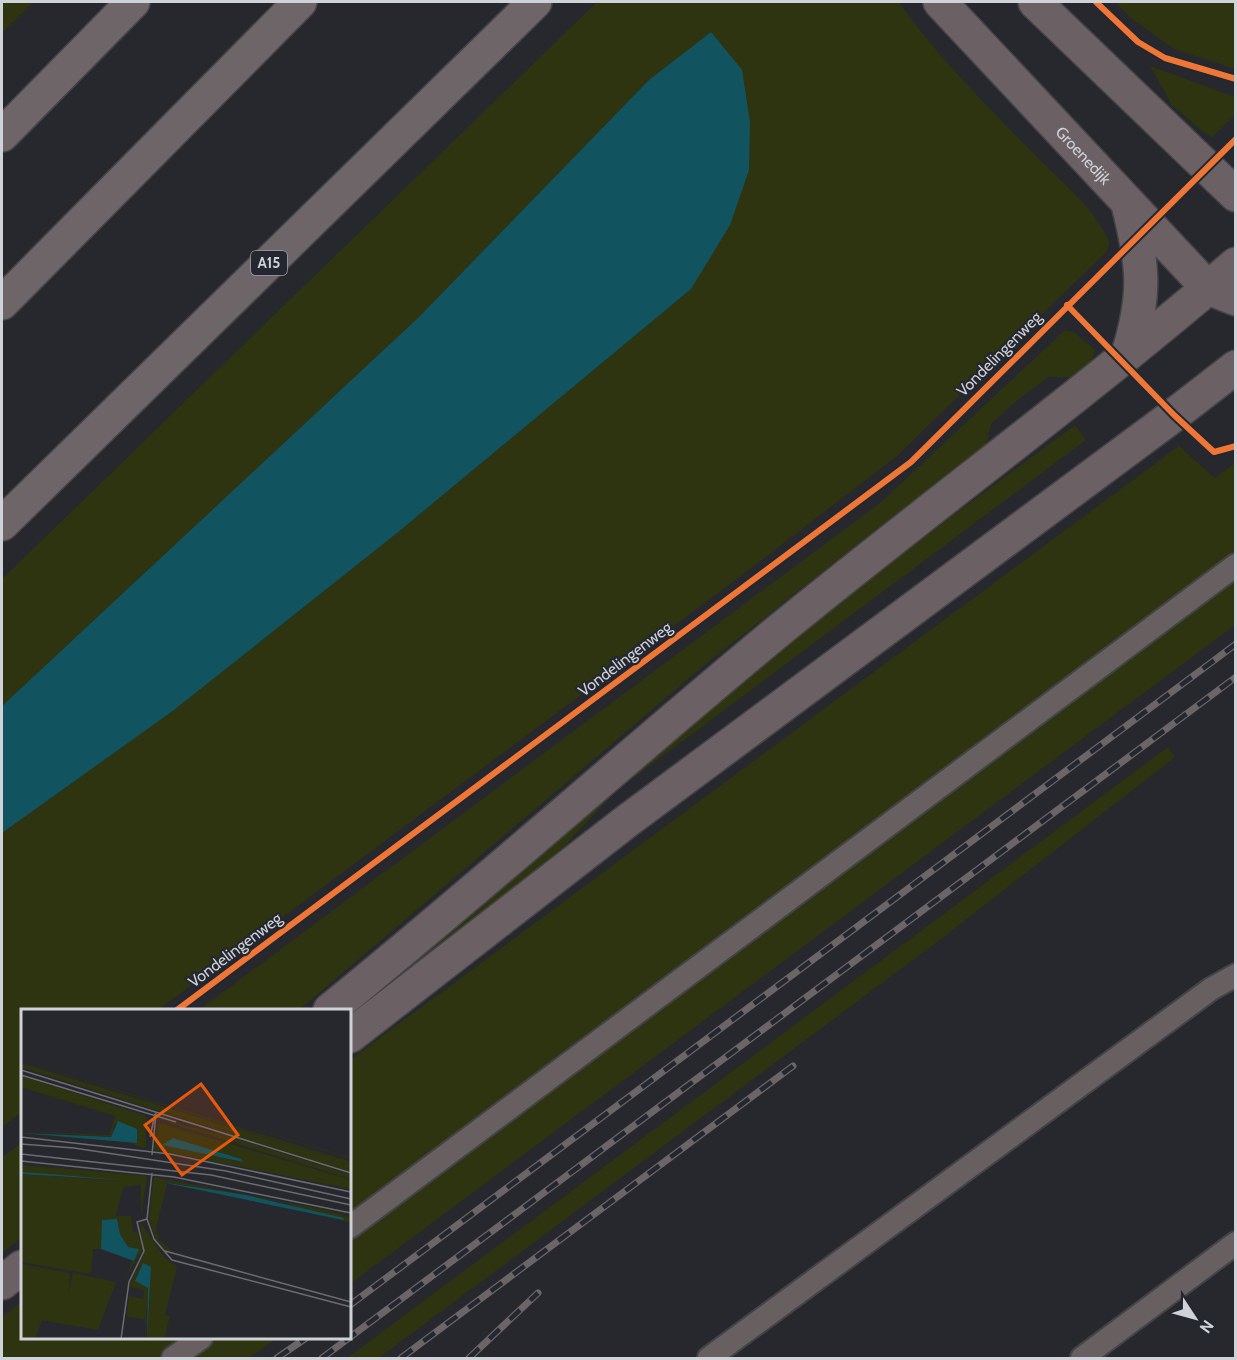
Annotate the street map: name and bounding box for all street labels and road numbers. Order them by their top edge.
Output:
street label: Groenedijk [1052,122,1116,189]
road number: A15 [251,251,287,275]
street label: Vondelingenweg [953,307,1046,400]
street label: Vondelingenweg [574,617,676,700]
street label: Vondelingenweg [184,908,286,991]

